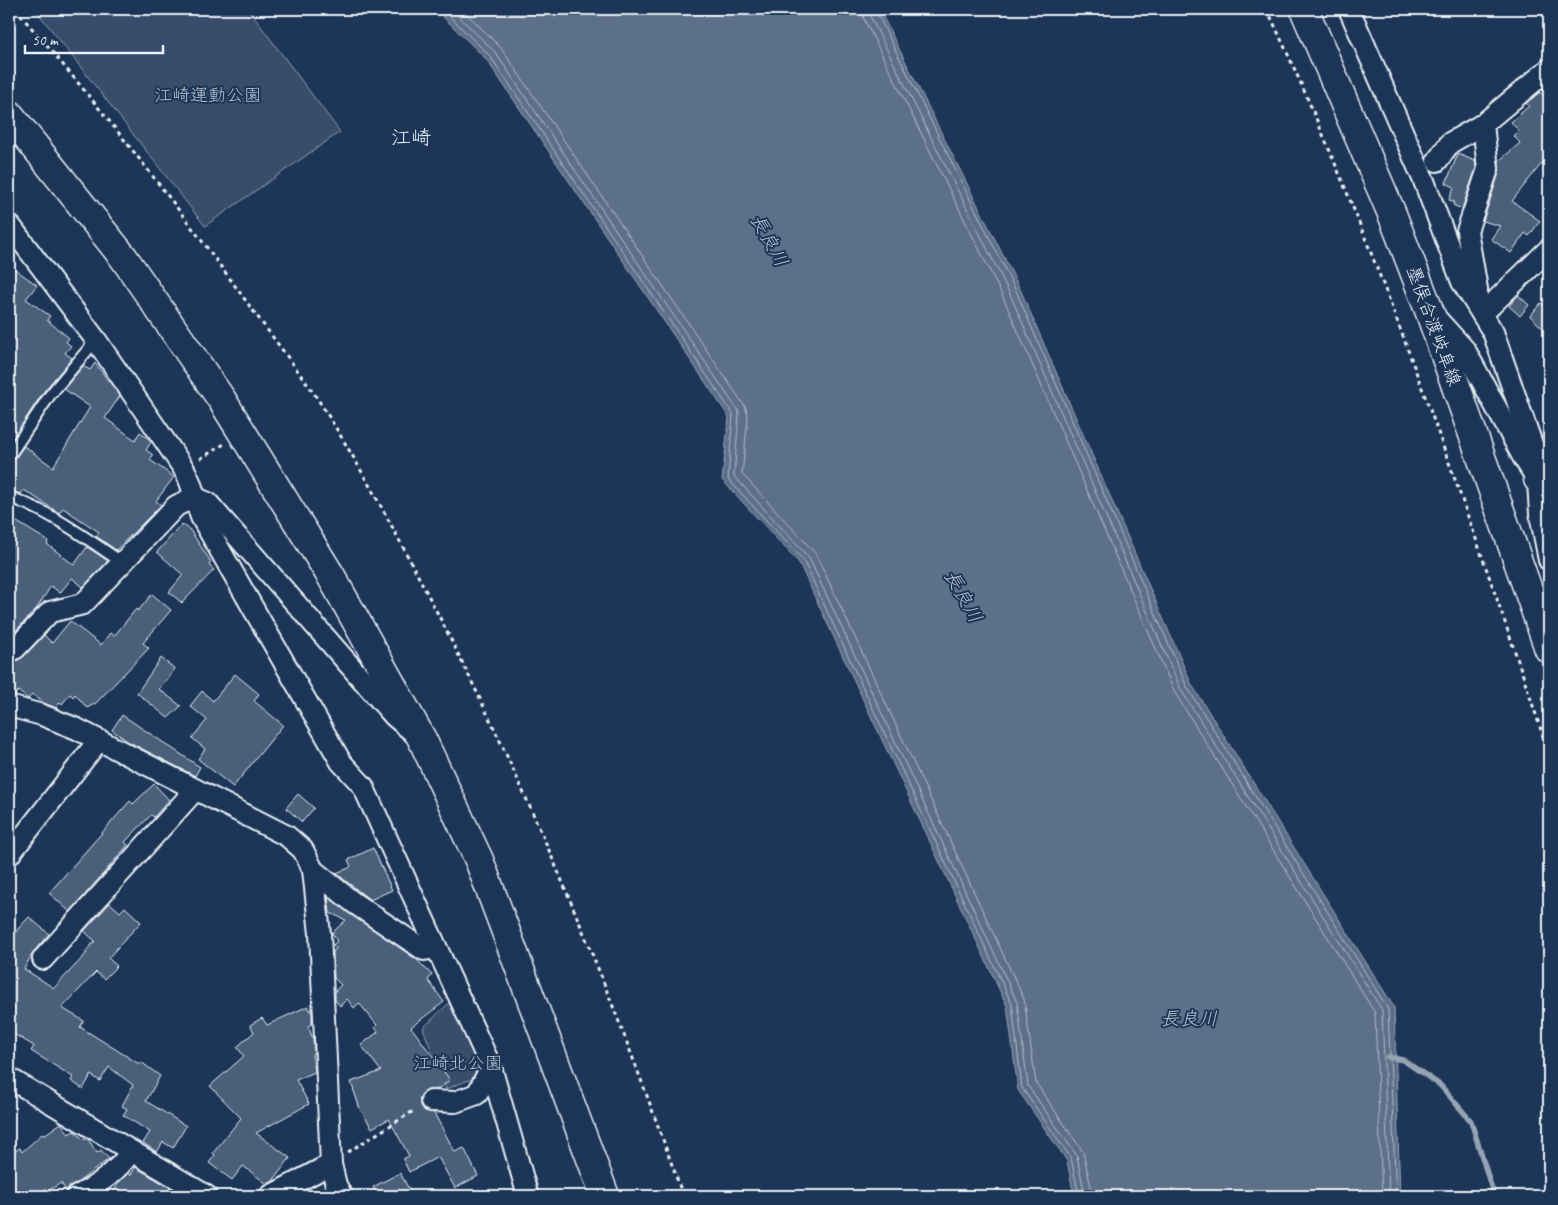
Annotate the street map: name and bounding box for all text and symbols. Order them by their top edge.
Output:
scale bar [25,22,162,54]
text: 50 m [32,31,59,50]
park label: 江崎運動公園 [154,84,262,106]
district label: 江崎 [391,125,431,150]
water label: 長良川 [745,210,793,271]
street label: 墨俣合渡岐阜線 [1402,263,1466,389]
water label: 長良川 [939,566,987,627]
water label: 長良川 [1160,1007,1218,1031]
park label: 江崎北公園 [413,1052,503,1074]

